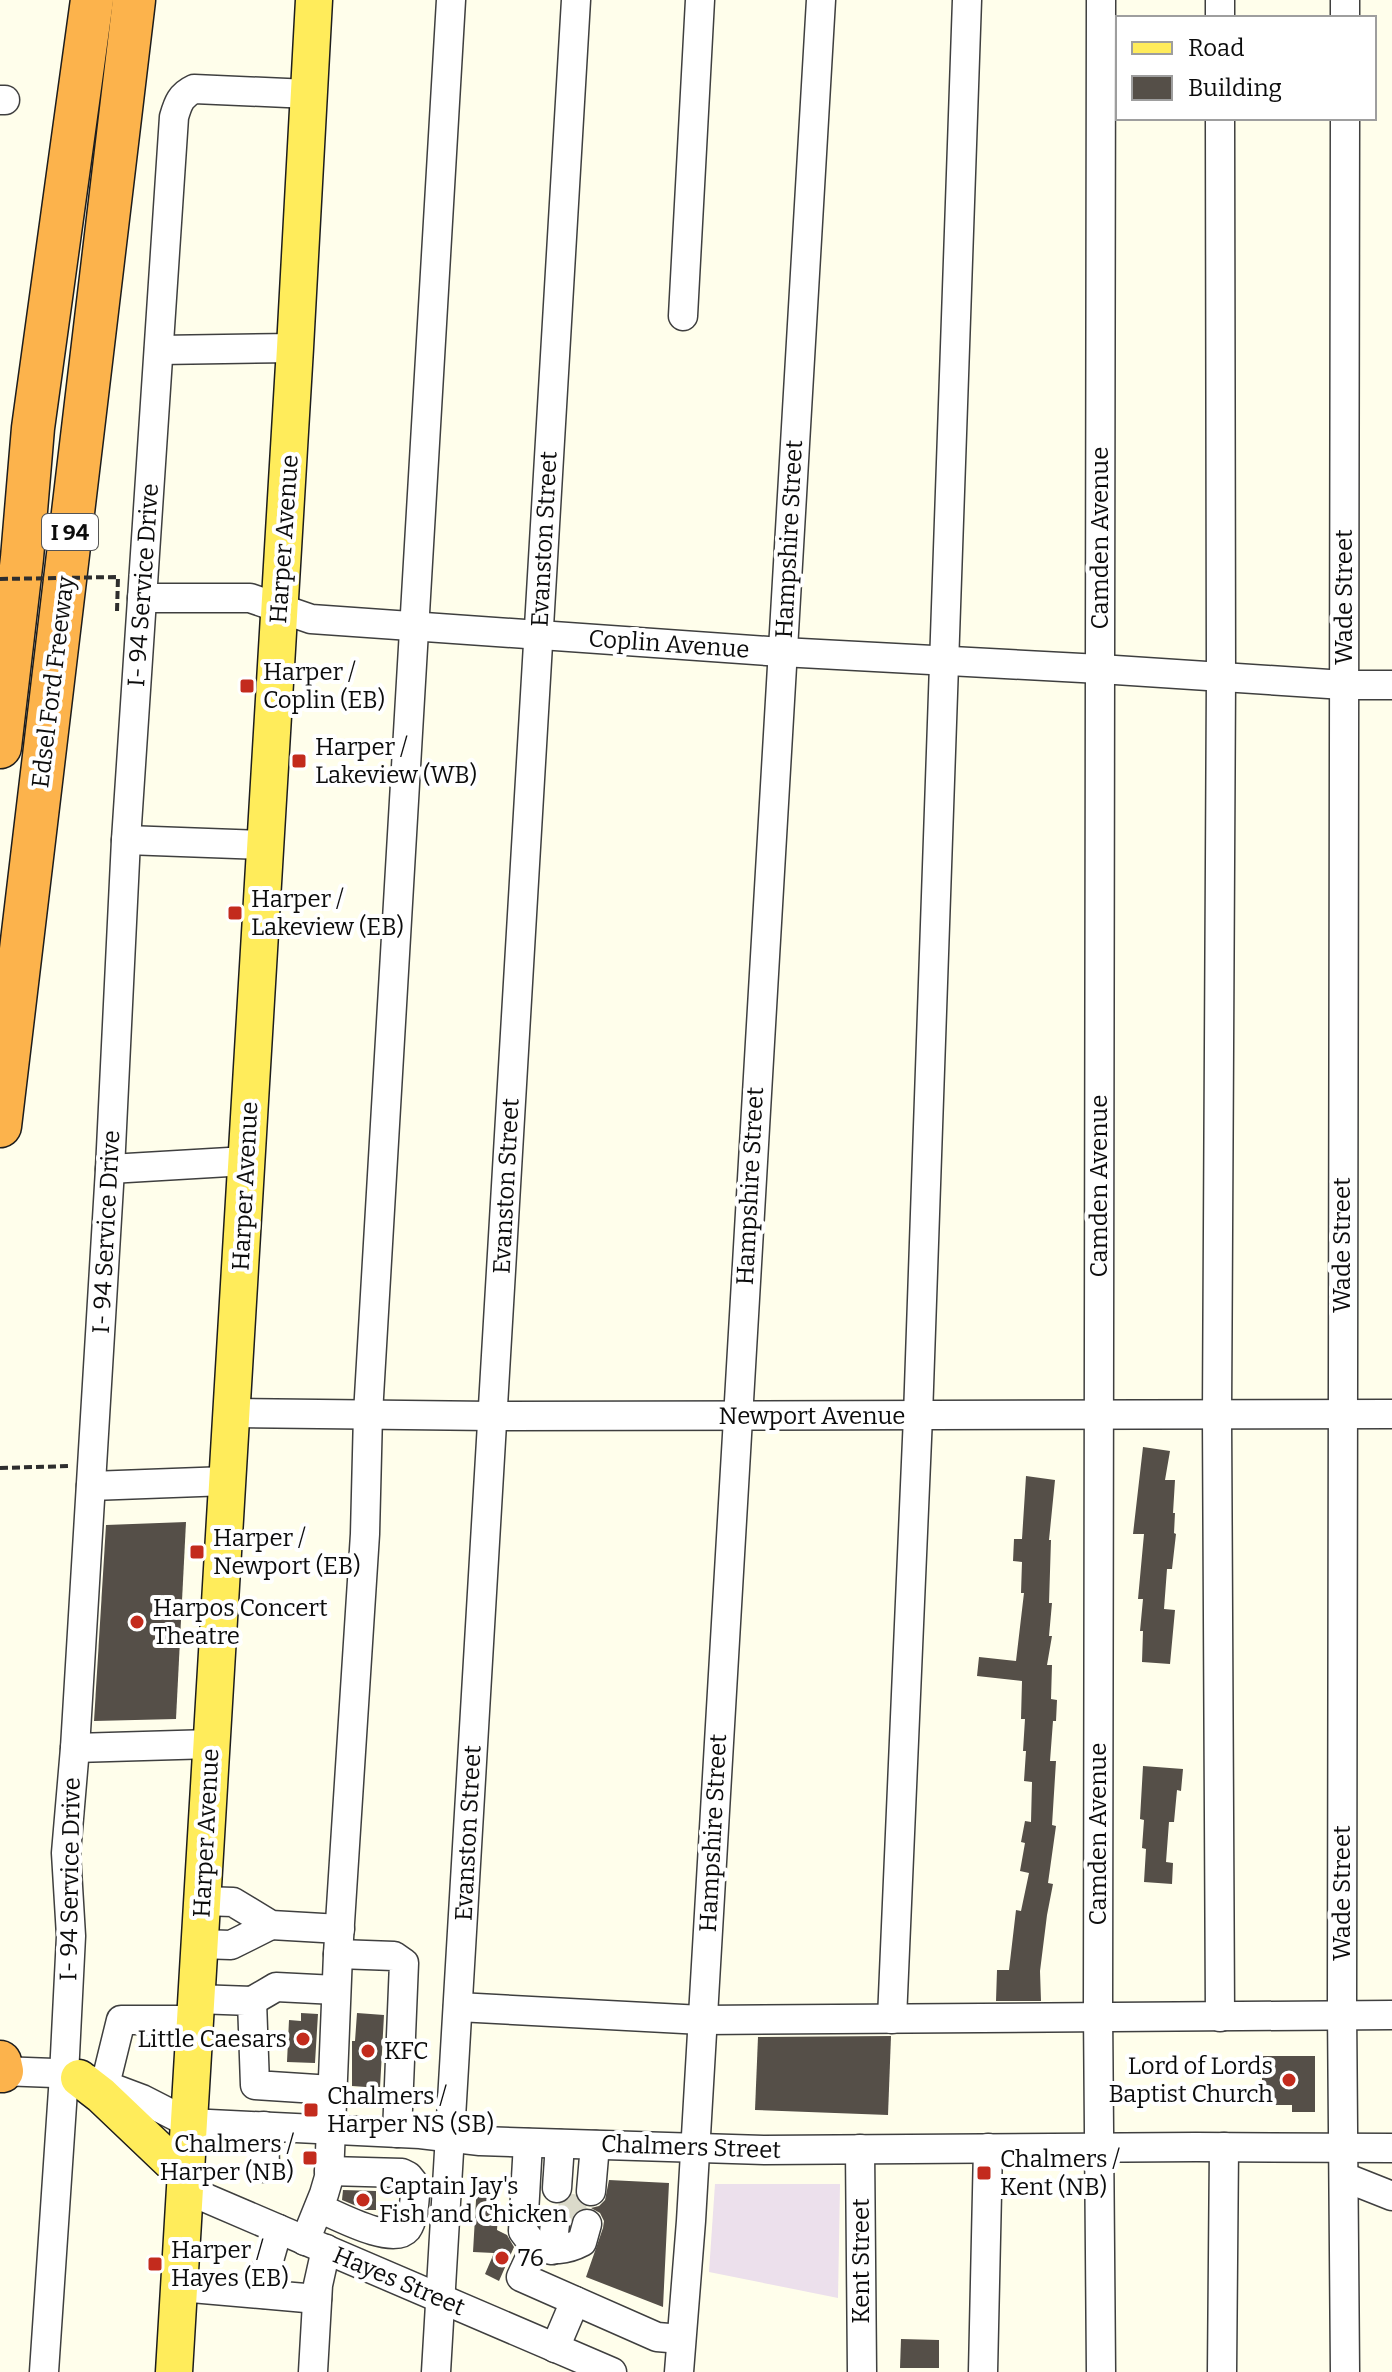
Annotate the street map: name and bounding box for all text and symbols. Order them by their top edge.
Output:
legend [1116,16,1376,120]
text: Road [1188,34,1244,62]
text: Building [1188,74,1282,102]
street label: Hampshire Street [770,439,808,639]
street label: Camden Avenue [1086,447,1114,629]
street label: Evanston Street [525,450,563,628]
street label: Harper Avenue [264,454,304,624]
street label: I- 94 Service Drive [122,482,164,688]
road number: I 94 [42,514,98,550]
street label: Wade Street [1330,529,1358,665]
street label: Edsel Ford Freeway [26,574,80,789]
street label: Coplin Avenue [588,624,750,664]
place label: Harper / Coplin (EB) [263,658,385,714]
marker: Harper / Coplin (EB) [238,677,256,695]
place label: Harper / Lakeview (WB) [315,733,477,789]
marker: Harper / Lakeview (WB) [290,752,308,770]
place label: Harper / Lakeview (EB) [251,885,404,941]
marker: Harper / Lakeview (EB) [226,904,244,922]
street label: Hampshire Street [731,1086,769,1286]
street label: Camden Avenue [1085,1095,1113,1277]
street label: Evanston Street [487,1097,525,1275]
street label: Harper Avenue [227,1101,263,1271]
street label: I- 94 Service Drive [87,1130,125,1334]
street label: Wade Street [1328,1177,1356,1313]
street label: Newport Avenue [719,1402,905,1430]
place label: Harper / Newport (EB) [213,1524,361,1580]
marker: Harper / Newport (EB) [188,1543,206,1561]
place label: Harpos Concert Theatre [153,1594,328,1650]
marker: Harpos Concert Theatre [128,1613,146,1631]
street label: Hampshire Street [694,1733,732,1933]
street label: Camden Avenue [1084,1743,1112,1925]
street label: Evanston Street [449,1744,487,1922]
street label: Harper Avenue [188,1748,224,1918]
street label: I- 94 Service Drive [54,1777,86,1981]
street label: Wade Street [1328,1825,1356,1961]
place label: Little Caesars [137,2025,287,2053]
marker: Little Caesars [294,2030,312,2048]
place label: KFC [384,2037,429,2065]
marker: KFC [359,2042,377,2060]
place label: Lord of Lords Baptist Church [1108,2052,1273,2108]
marker: Lord of Lords Baptist Church [1280,2071,1298,2089]
place label: Chalmers / Harper NS (SB) [327,2082,494,2138]
marker: Chalmers / Harper NS (SB) [302,2101,320,2119]
place label: Chalmers / Harper (NB) [160,2130,294,2186]
street label: Chalmers Street [601,2130,782,2164]
place label: Chalmers / Kent (NB) [1000,2145,1120,2201]
marker: Chalmers / Harper (NB) [301,2149,319,2167]
marker: Chalmers / Kent (NB) [975,2164,993,2182]
place label: Captain Jay's Fish and Chicken [379,2172,568,2228]
marker: Captain Jay's Fish and Chicken [354,2191,372,2209]
street label: Kent Street [847,2198,875,2324]
place label: Harper / Hayes (EB) [171,2236,289,2292]
street label: Hayes Street [329,2241,469,2321]
place label: 76 [518,2244,544,2272]
marker: 76 [493,2249,511,2267]
marker: Harper / Hayes (EB) [146,2255,164,2273]

